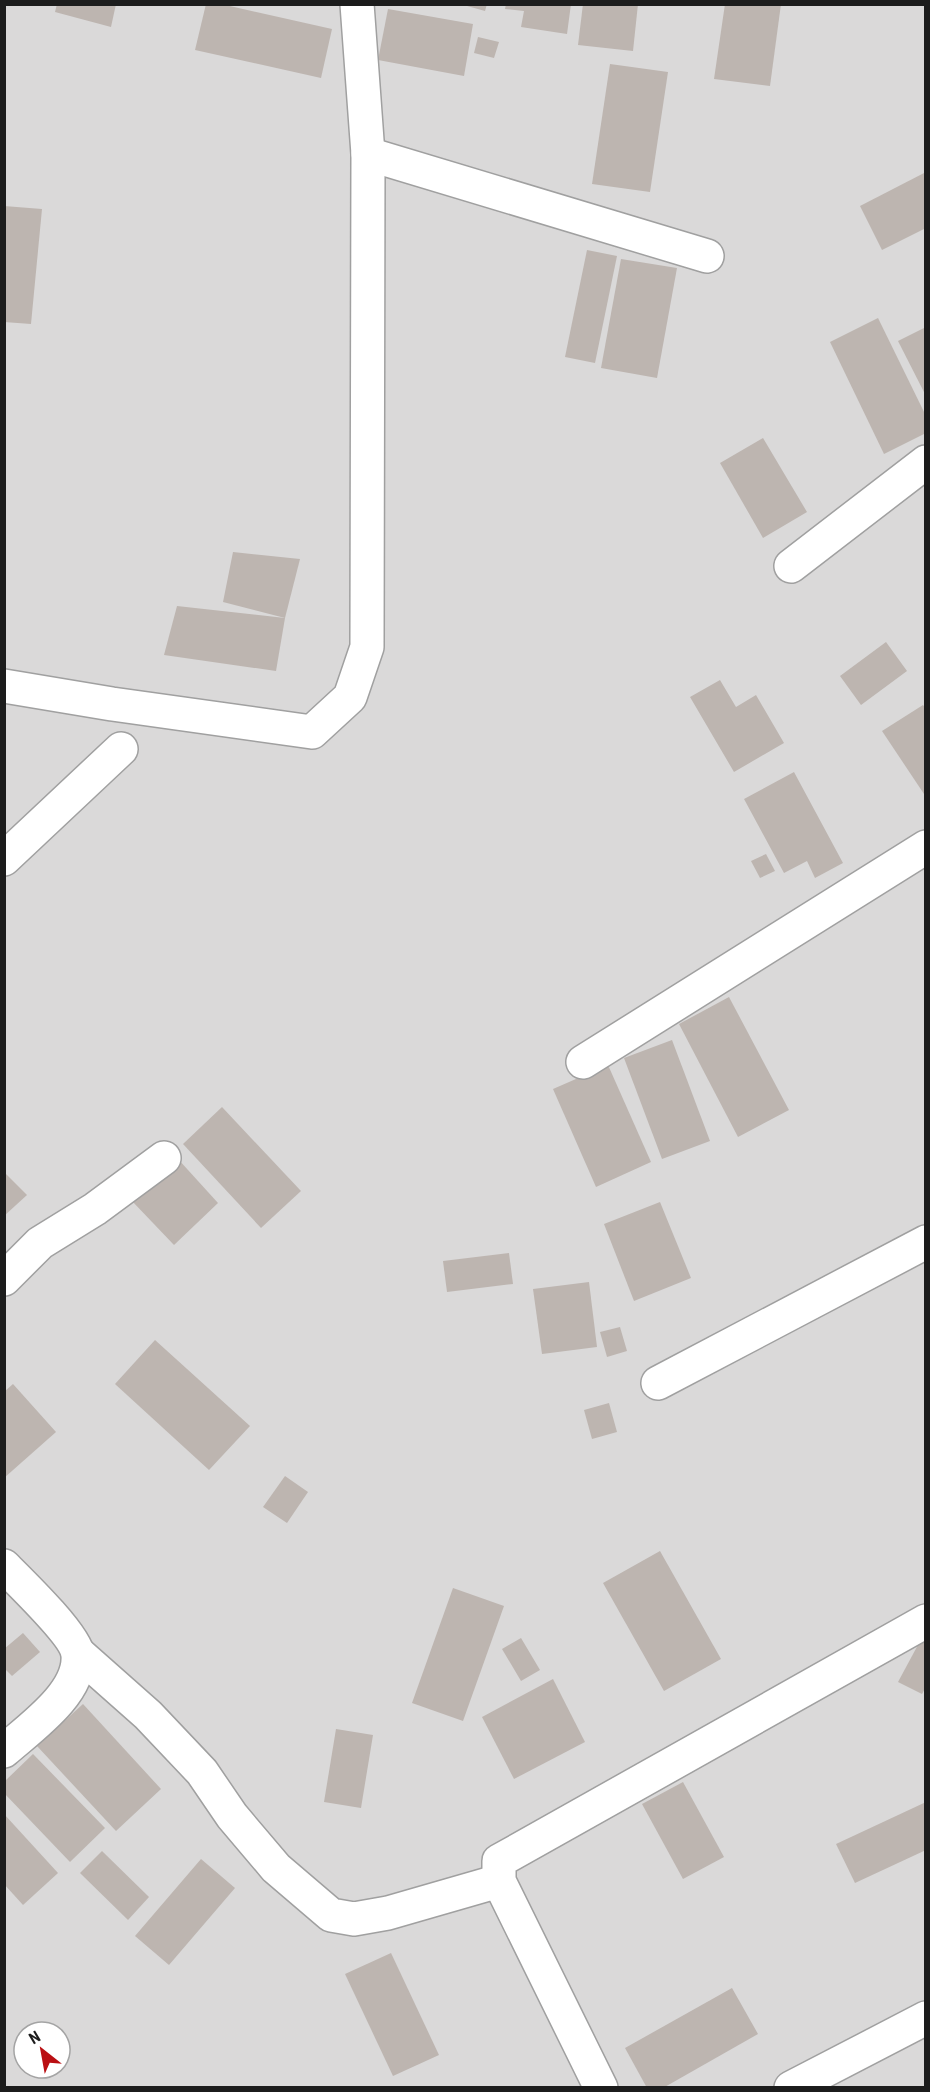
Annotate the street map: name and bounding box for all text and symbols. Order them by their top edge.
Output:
north arrow [12,2020,72,2080]
text: N [25,2027,44,2048]

